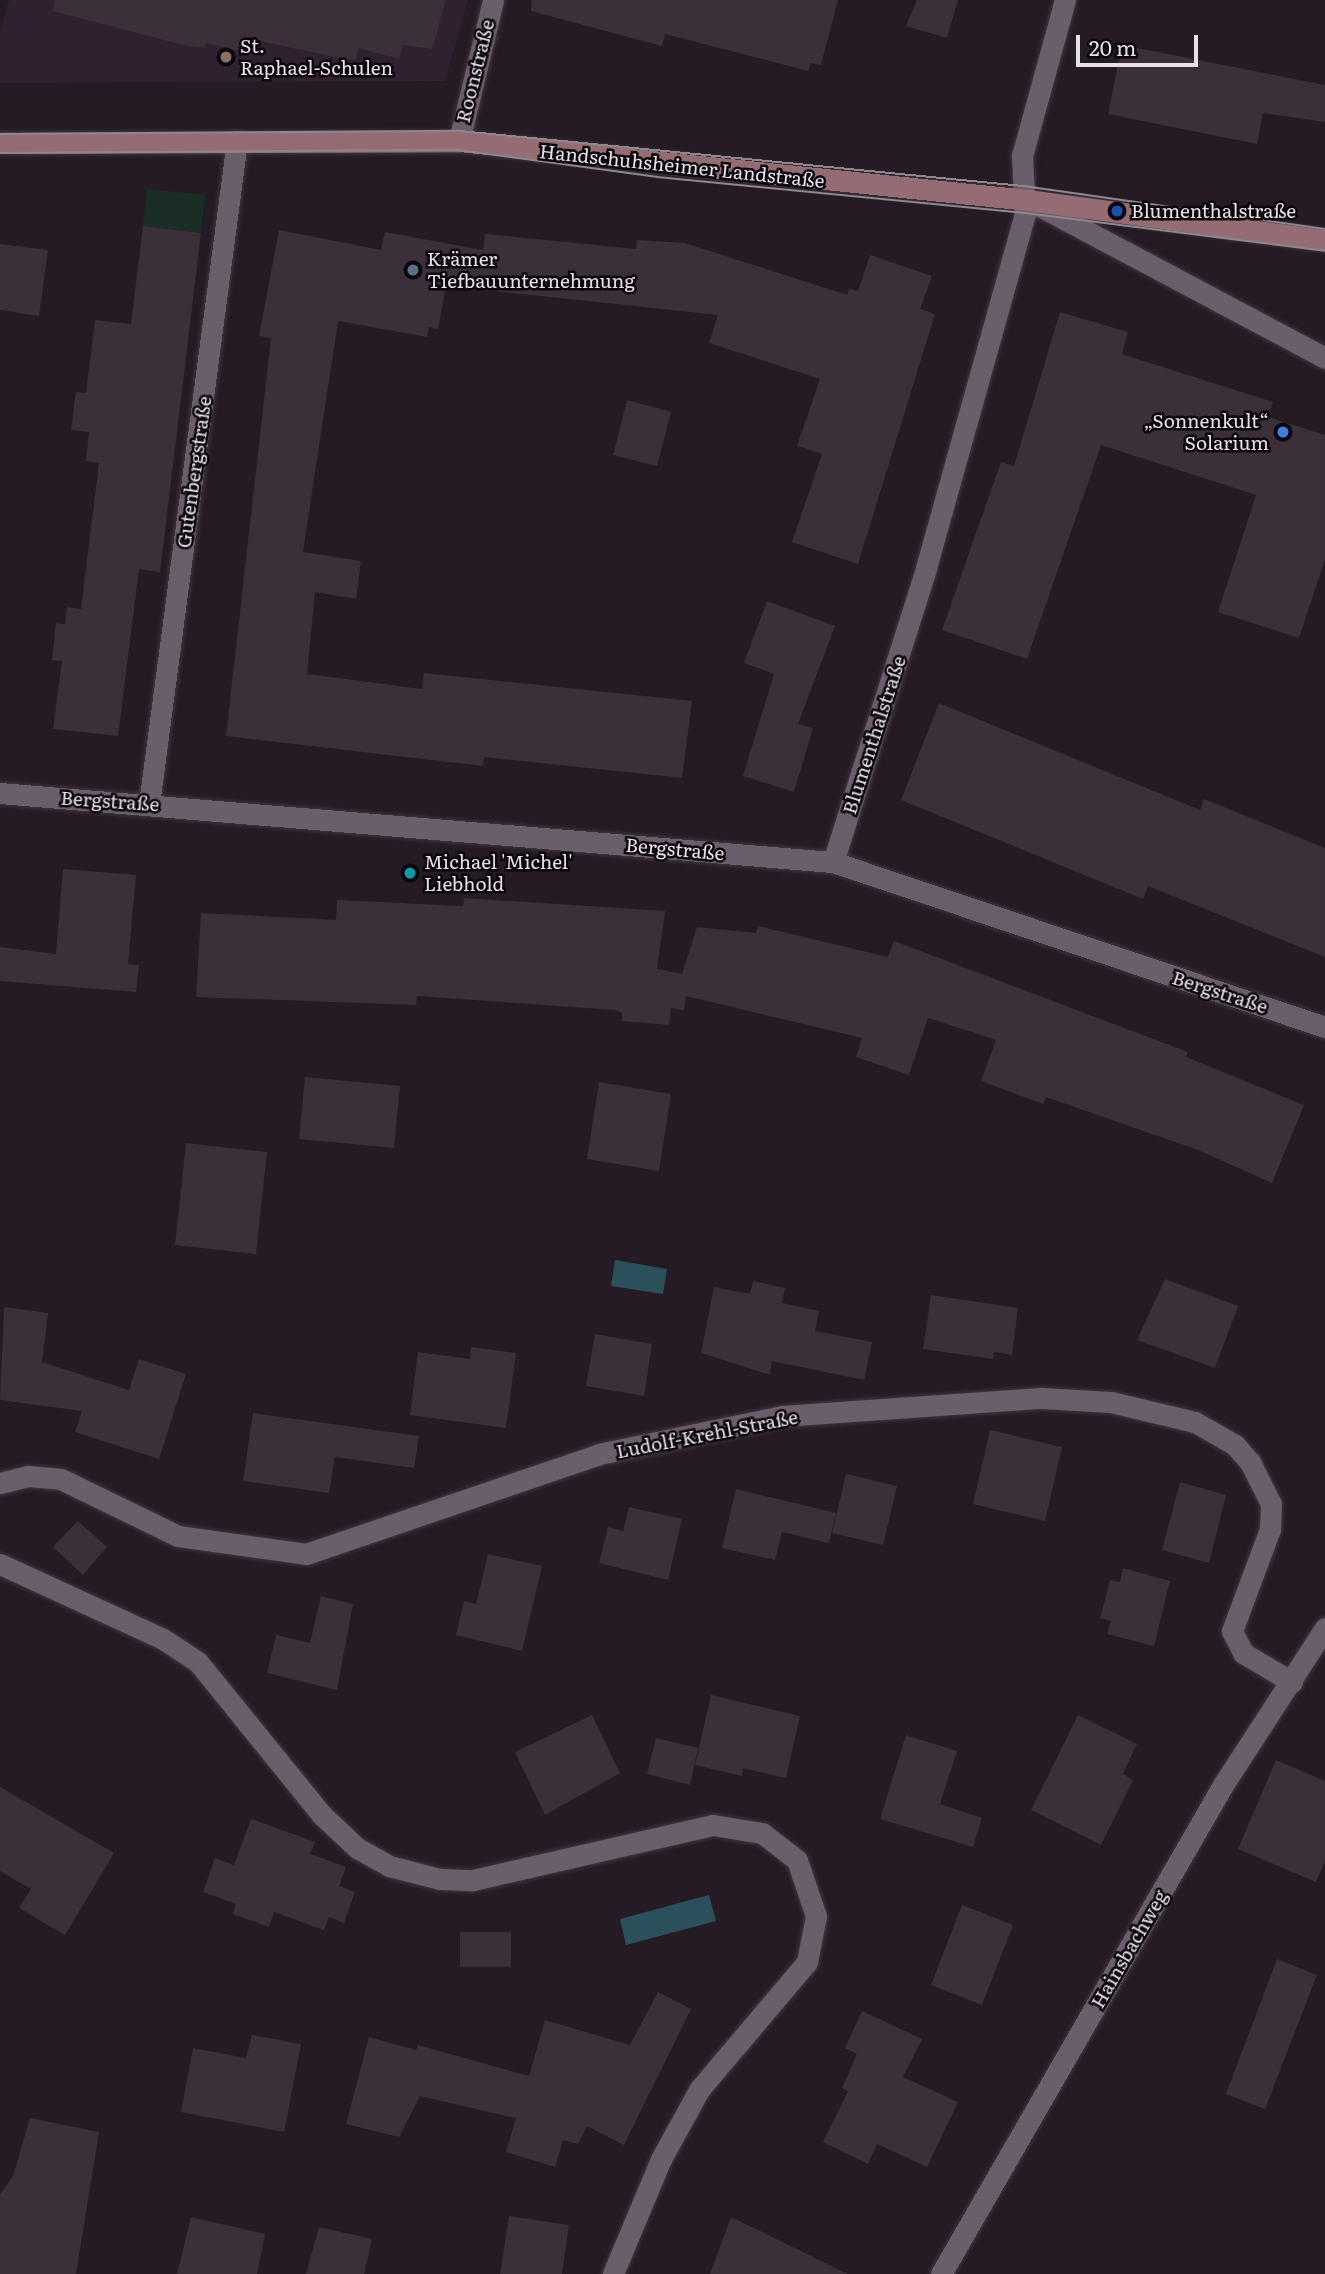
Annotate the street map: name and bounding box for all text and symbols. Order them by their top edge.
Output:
street label: Roonstraße [451,17,499,125]
scale bar [1080,21,1202,65]
text: 20 m [1089,31,1136,62]
place label: St. Raphael-Schulen [240,35,393,79]
marker: St. Raphael-Schulen [218,49,234,65]
street label: Handschuhsheimer Landstraße [538,140,826,192]
place label: Blumenthalstraße [1131,200,1296,222]
marker: Blumenthalstraße [1109,203,1125,219]
place label: Krämer Tiefbauunternehmung [427,248,635,292]
marker: Krämer Tiefbauunternehmung [405,262,421,278]
street label: Gutenbergstraße [172,395,216,549]
place label: „Sonnenkult“ Solarium [1144,410,1269,454]
marker: „Sonnenkult“ Solarium [1275,424,1291,440]
street label: Blumenthalstraße [838,653,910,817]
street label: Bergstraße [60,786,160,816]
street label: Bergstraße [625,833,725,865]
place label: Michael 'Michel' Liebhold [424,851,573,895]
marker: Michael 'Michel' Liebhold [402,865,418,881]
street label: Bergstraße [1169,966,1271,1018]
street label: Ludolf-Krehl-Straße [614,1405,800,1463]
street label: Hainsbachweg [1086,1886,1172,2012]

